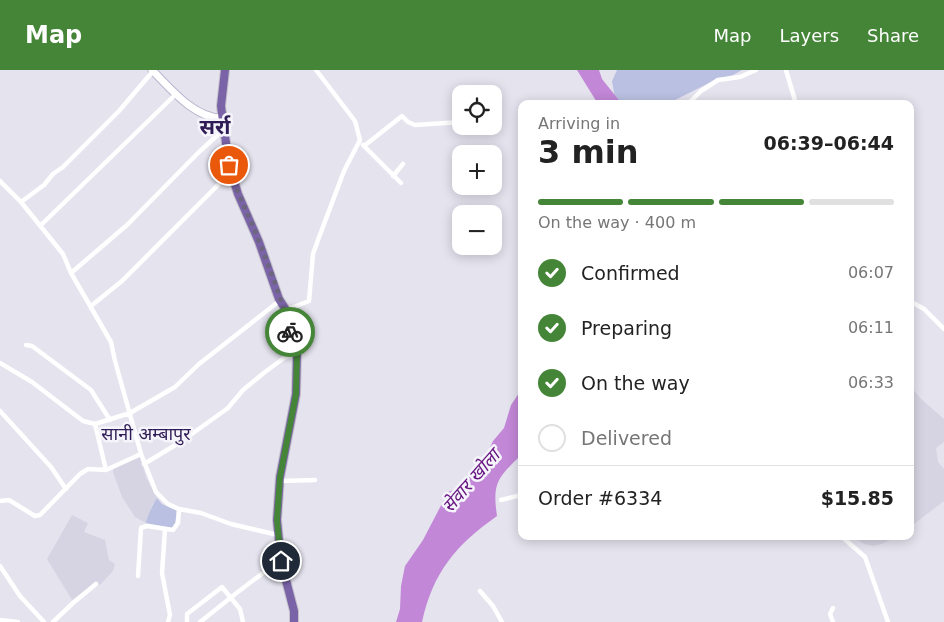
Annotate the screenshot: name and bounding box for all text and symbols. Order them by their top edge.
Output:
text: Map [25,21,82,49]
text: Map [713,25,751,46]
text: Layers [779,25,839,46]
text: Share [867,25,919,46]
map controls [452,85,502,255]
button: locate [452,85,502,135]
text: Arriving in [538,114,620,133]
district label: सर्रा [200,115,231,139]
text: 06:39–06:44 [764,132,894,154]
text: 3 min [538,133,639,171]
pin [208,144,250,186]
button: + [452,145,502,195]
icon: bag [215,151,243,179]
button: − [452,205,502,255]
text: On the way · 400 m [538,213,696,232]
icon: check [538,259,566,287]
text: Confirmed [581,262,680,284]
text: 06:07 [848,263,894,282]
courier [265,307,315,357]
icon: check [538,314,566,342]
text: Preparing [581,317,672,339]
icon: bike [276,318,304,346]
text: 06:11 [848,318,894,337]
icon: check [538,369,566,397]
text: On the way [581,372,690,394]
text: 06:33 [848,373,894,392]
district label: सानी अम्बापुर [101,423,191,446]
text: Delivered [581,427,672,449]
water label: सेवार खोला [438,443,506,516]
text: Order #6334 [538,487,662,509]
text: $15.85 [821,487,894,509]
pin [260,540,302,582]
icon: home [267,547,295,575]

